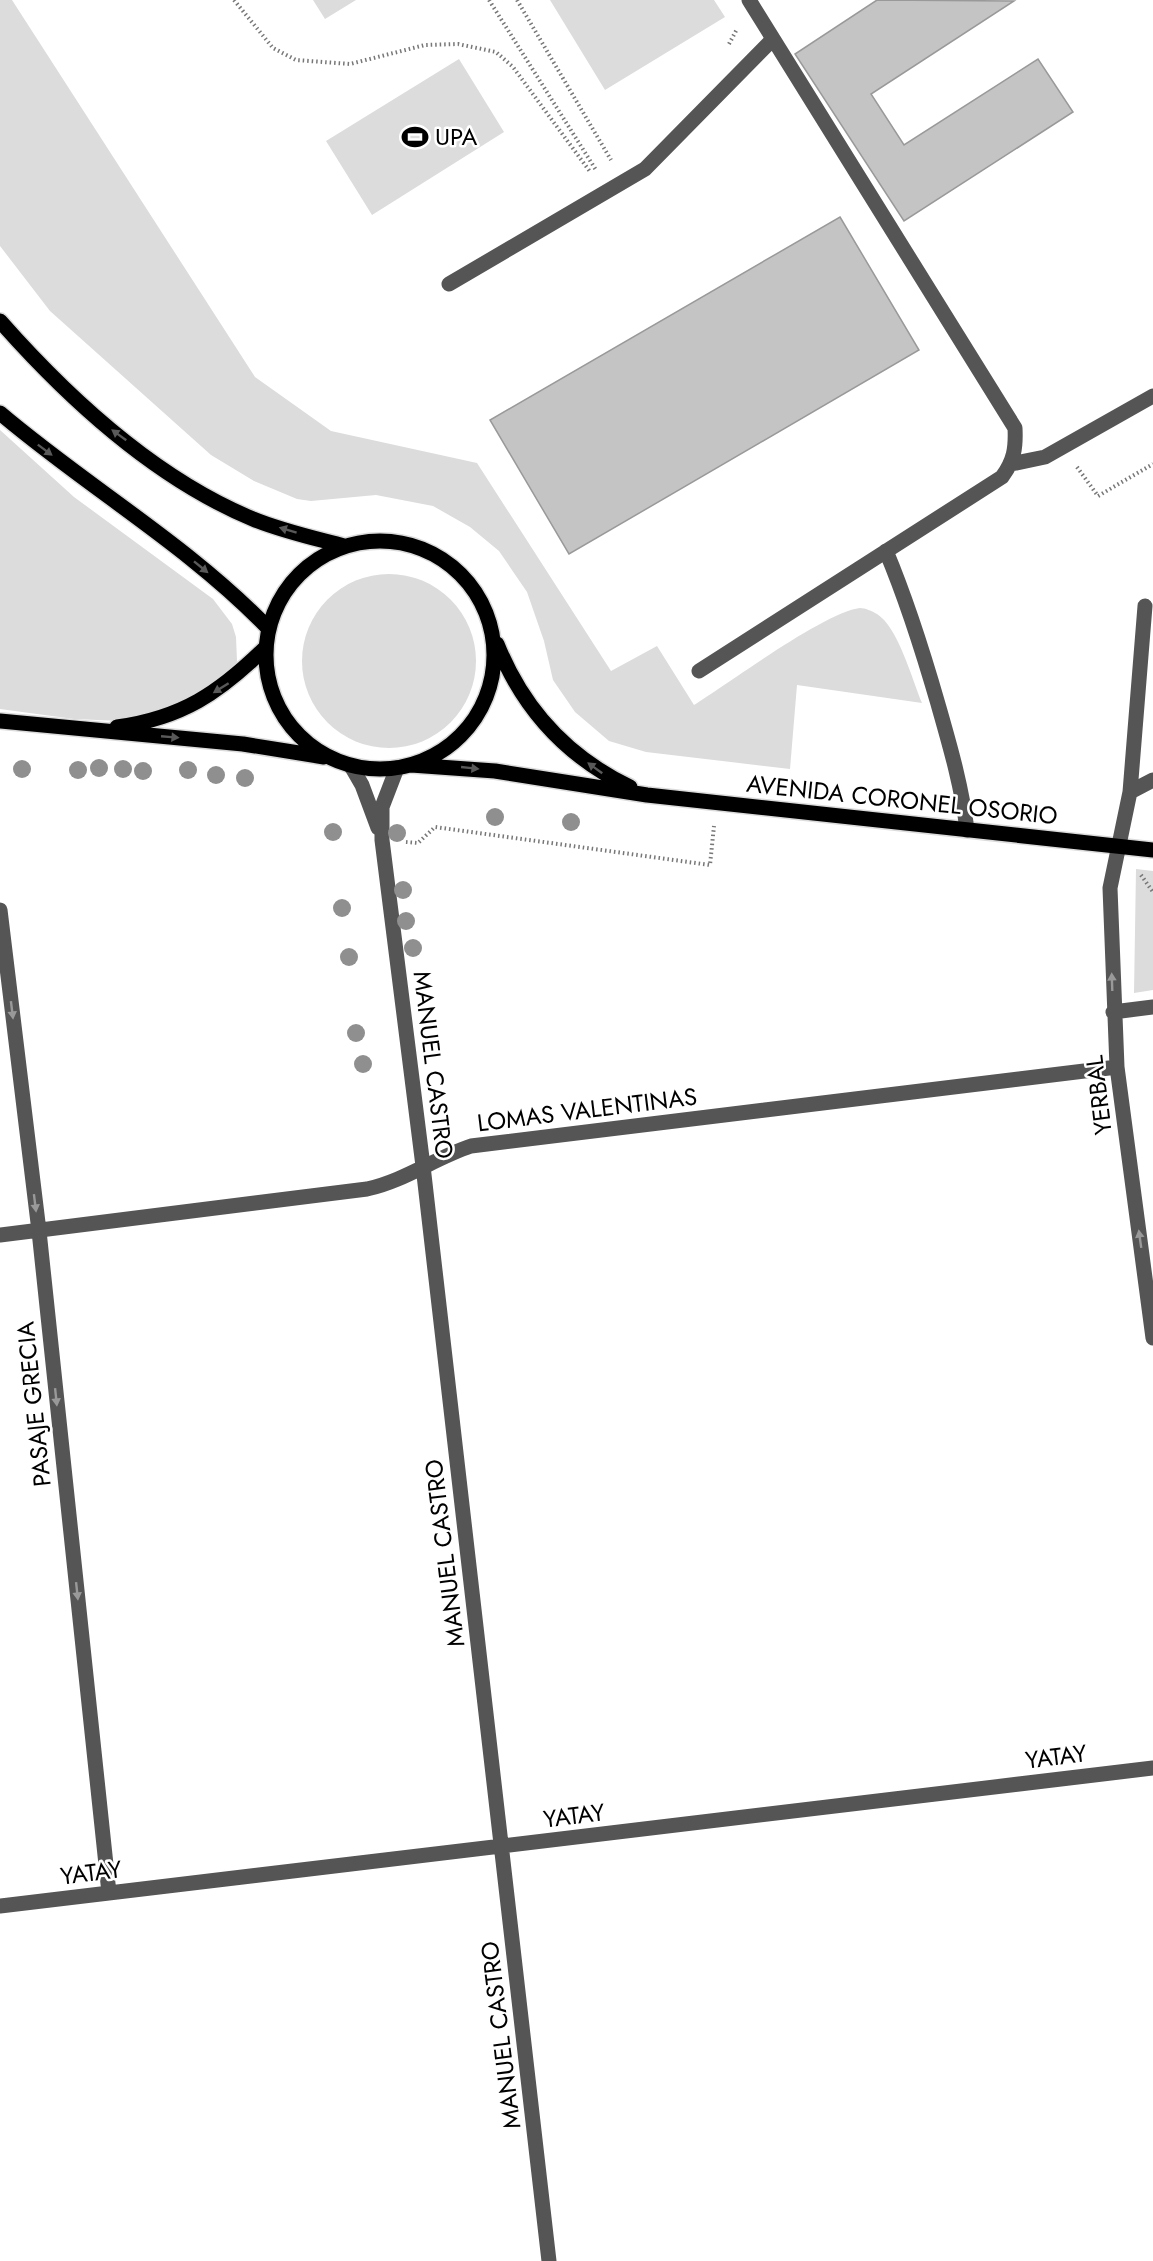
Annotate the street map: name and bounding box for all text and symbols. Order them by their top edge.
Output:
place label: UPA [435,119,477,154]
sports icon: UPA [400,122,430,152]
one-way arrow [111,430,126,442]
one-way arrow [37,444,53,456]
one-way arrow [279,525,297,534]
one-way arrow [193,560,209,573]
one-way arrow [213,682,230,693]
one-way arrow [161,732,180,742]
one-way arrow [587,762,602,774]
one-way arrow [460,763,479,773]
street label: AVENIDA CORONEL OSORIO [745,766,1059,833]
street label: MANUEL CASTRO [405,969,462,1161]
one-way arrow [1108,973,1117,992]
one-way arrow [7,1000,17,1019]
street label: YERBAL [1076,1053,1121,1137]
street label: LOMAS VALENTINAS [475,1079,699,1140]
one-way arrow [31,1194,40,1213]
one-way arrow [1135,1229,1144,1248]
street label: PASAJE GRECIA [7,1320,60,1488]
one-way arrow [51,1388,61,1407]
street label: MANUEL CASTRO [416,1457,473,1649]
one-way arrow [72,1582,82,1601]
street label: YATAY [1023,1735,1089,1778]
street label: YATAY [541,1794,607,1837]
street label: YATAY [58,1851,124,1894]
street label: MANUEL CASTRO [472,1939,529,2131]

